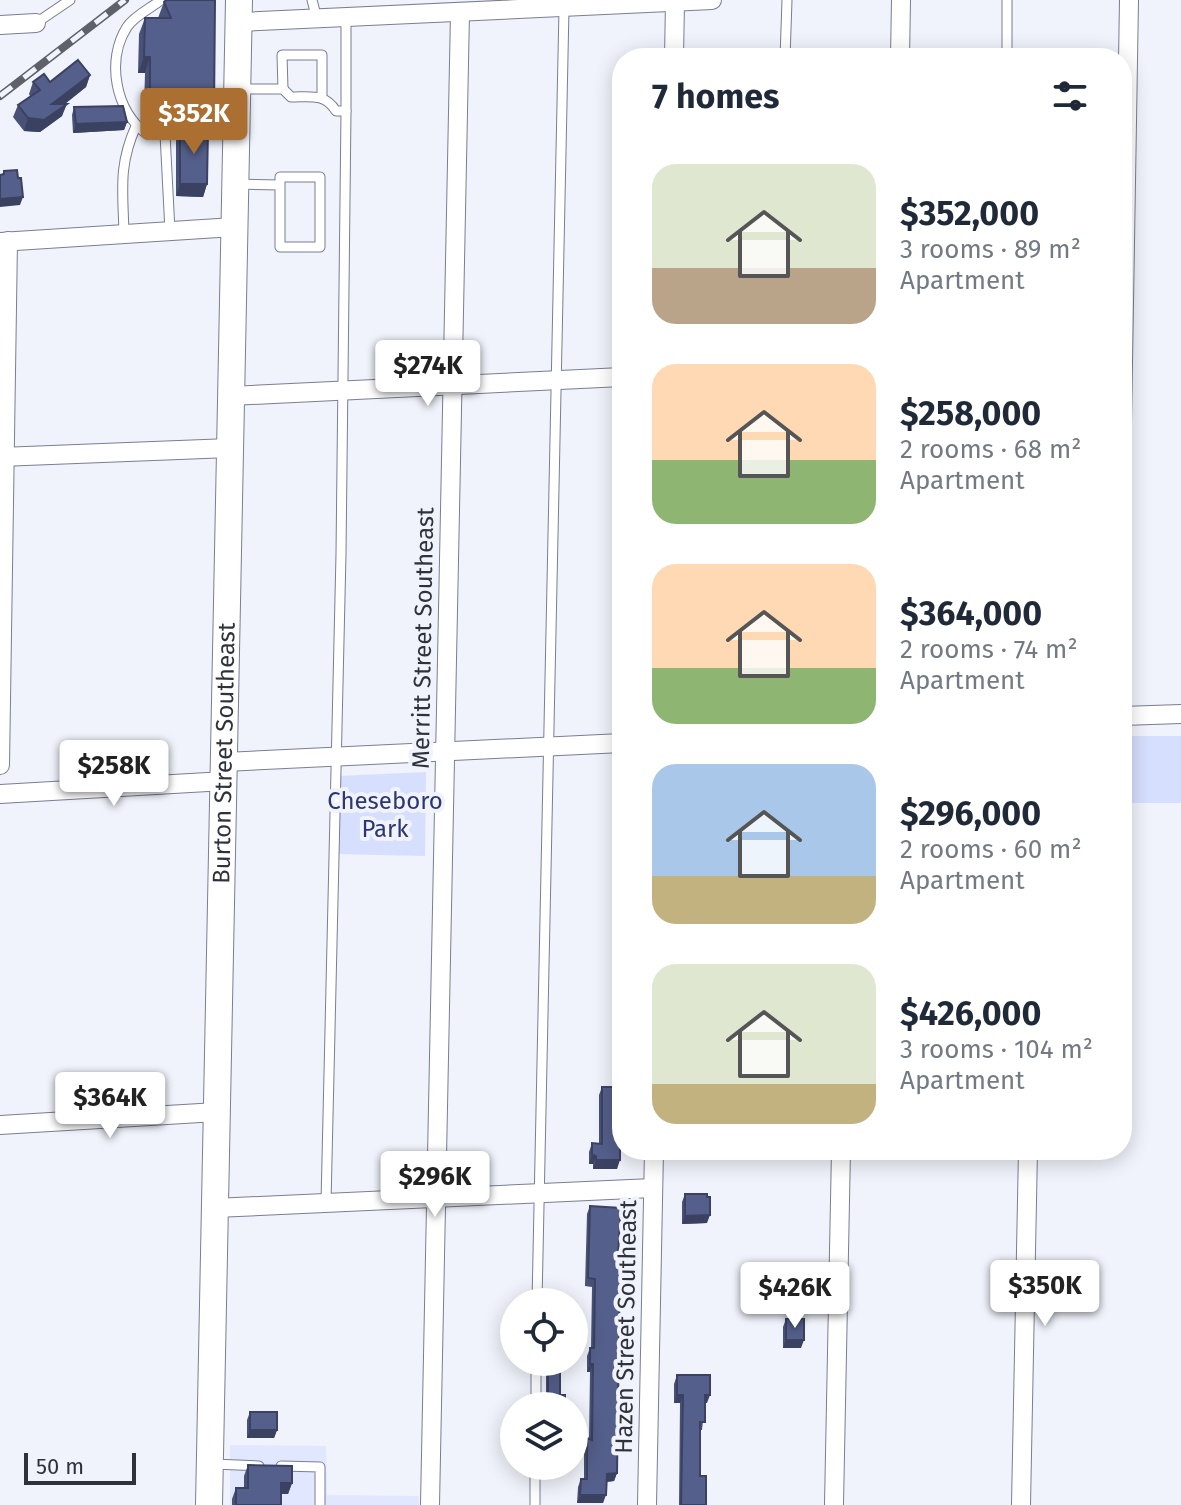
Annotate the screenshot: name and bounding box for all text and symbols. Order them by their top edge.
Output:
icon: filters [1048,74,1092,118]
text: 7 homes [652,76,779,117]
pin: $352K [138,88,250,156]
text: $352K [158,98,230,129]
text: $352,000 [900,193,1039,234]
icon: home [716,196,812,292]
text: 3 rooms · 89 m² [900,234,1081,265]
text: Apartment [900,265,1025,296]
pin: $274K [372,340,484,408]
text: $274K [393,350,463,381]
text: $258,000 [900,393,1041,434]
icon: home [716,396,812,492]
text: 2 rooms · 68 m² [900,434,1081,465]
text: Apartment [900,465,1025,496]
street label: Merritt Street Southeast [407,507,439,769]
text: $364,000 [900,593,1042,634]
icon: home [716,596,812,692]
street label: Burton Street Southeast [207,622,241,884]
text: 2 rooms · 74 m² [900,634,1078,665]
text: Apartment [900,665,1025,696]
pin: $258K [58,740,170,808]
text: $258K [78,750,150,781]
park label: Cheseboro Park [327,787,443,843]
text: $296,000 [900,793,1041,834]
icon: home [716,796,812,892]
text: 2 rooms · 60 m² [900,834,1082,865]
text: Apartment [900,865,1025,896]
text: $426,000 [900,993,1041,1034]
icon: home [716,996,812,1092]
text: 3 rooms · 104 m² [900,1034,1093,1065]
text: Apartment [900,1065,1025,1096]
pin: $364K [54,1072,166,1140]
text: $364K [73,1082,147,1113]
pin: $296K [379,1151,491,1219]
text: $296K [399,1161,471,1192]
street label: Hazen Street Southeast [610,1199,642,1454]
pin: $350K [989,1260,1101,1328]
pin: $426K [739,1262,851,1330]
text: $350K [1008,1270,1082,1301]
text: $426K [758,1272,832,1303]
map controls [500,1288,588,1480]
button: locate [500,1288,588,1376]
button: layers [500,1392,588,1480]
scale bar [24,1449,136,1485]
text: 50 m [36,1453,84,1480]

